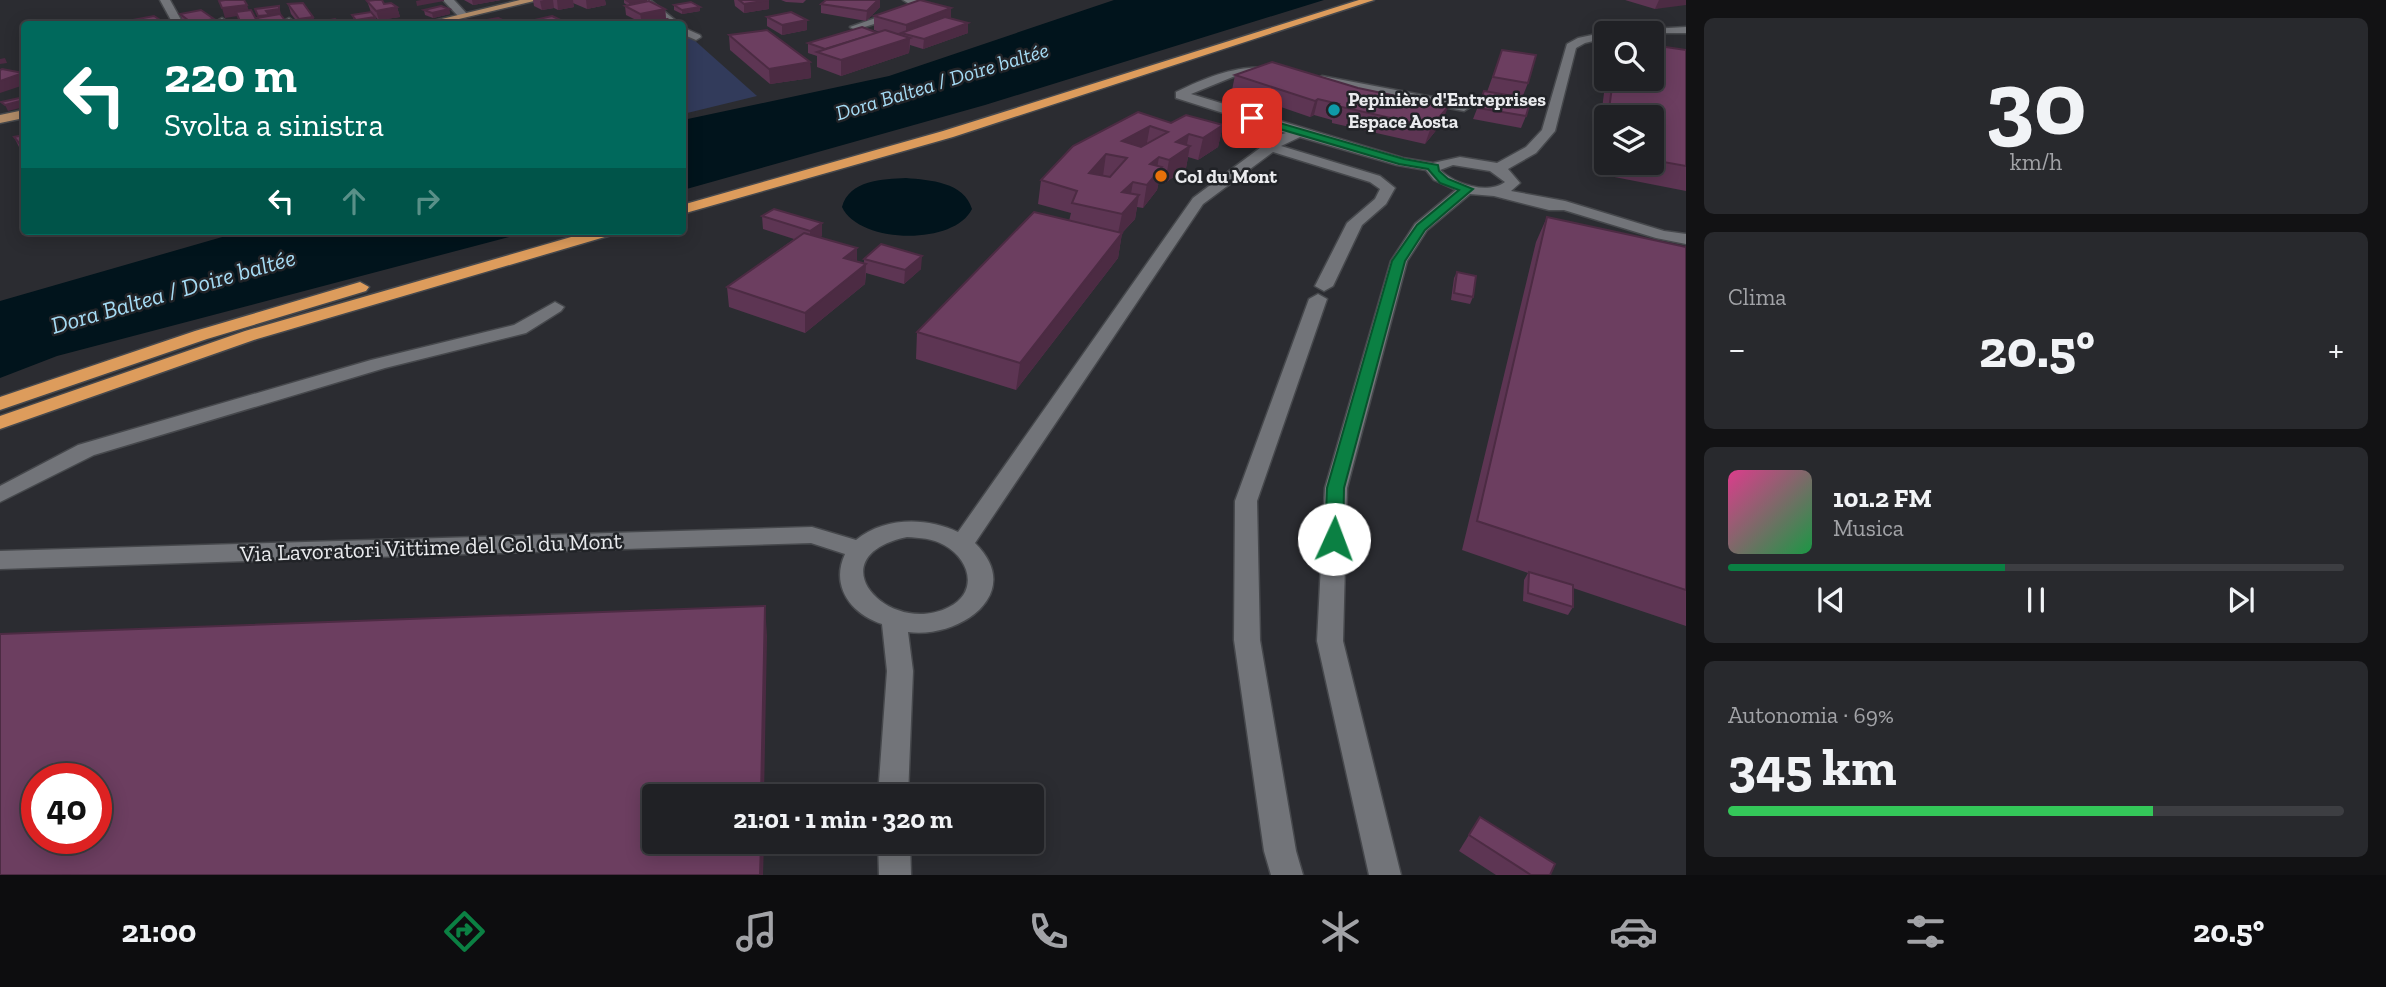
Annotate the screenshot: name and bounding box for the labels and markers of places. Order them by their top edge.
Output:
pin [1222,88,1282,148]
place label: Pepinière d'Entreprises Espace Aosta [1348,88,1546,133]
marker: Pepinière d'Entreprises Espace Aosta [1326,102,1342,118]
place label: Col du Mont [1175,165,1278,188]
marker: Col du Mont [1153,168,1169,184]

